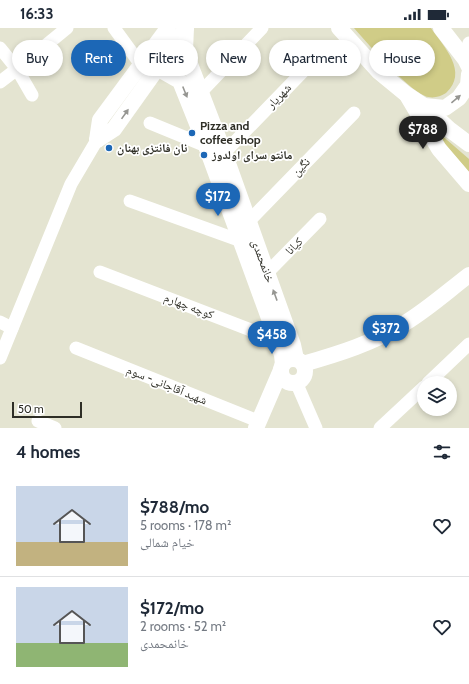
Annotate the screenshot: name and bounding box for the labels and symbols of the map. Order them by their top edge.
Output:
street label: شهریار [262,80,294,112]
one-way arrow [182,87,188,99]
one-way arrow [451,95,461,104]
one-way arrow [121,108,129,119]
pin: $788 [399,116,447,150]
place label: Pizza and coffee shop [200,118,261,147]
marker: Pizza and coffee shop [187,128,197,138]
place label: نان فانتزی بهنان [117,140,187,156]
marker: نان فانتزی بهنان [104,143,114,153]
place label: مانتو سرای اولدوز [211,147,293,163]
marker: مانتو سرای اولدوز [199,150,209,160]
street label: نگین [288,154,313,179]
pin: $172 [194,183,242,217]
street label: کیانا [282,234,306,258]
street label: خانمحمدی [249,237,278,285]
street label: کوچه چهارم [162,289,216,323]
one-way arrow [271,289,277,301]
pin: $372 [362,315,410,349]
pin: $458 [248,321,296,355]
street label: شهید آقاجانی- سوم [124,362,210,408]
scale bar [12,400,82,419]

